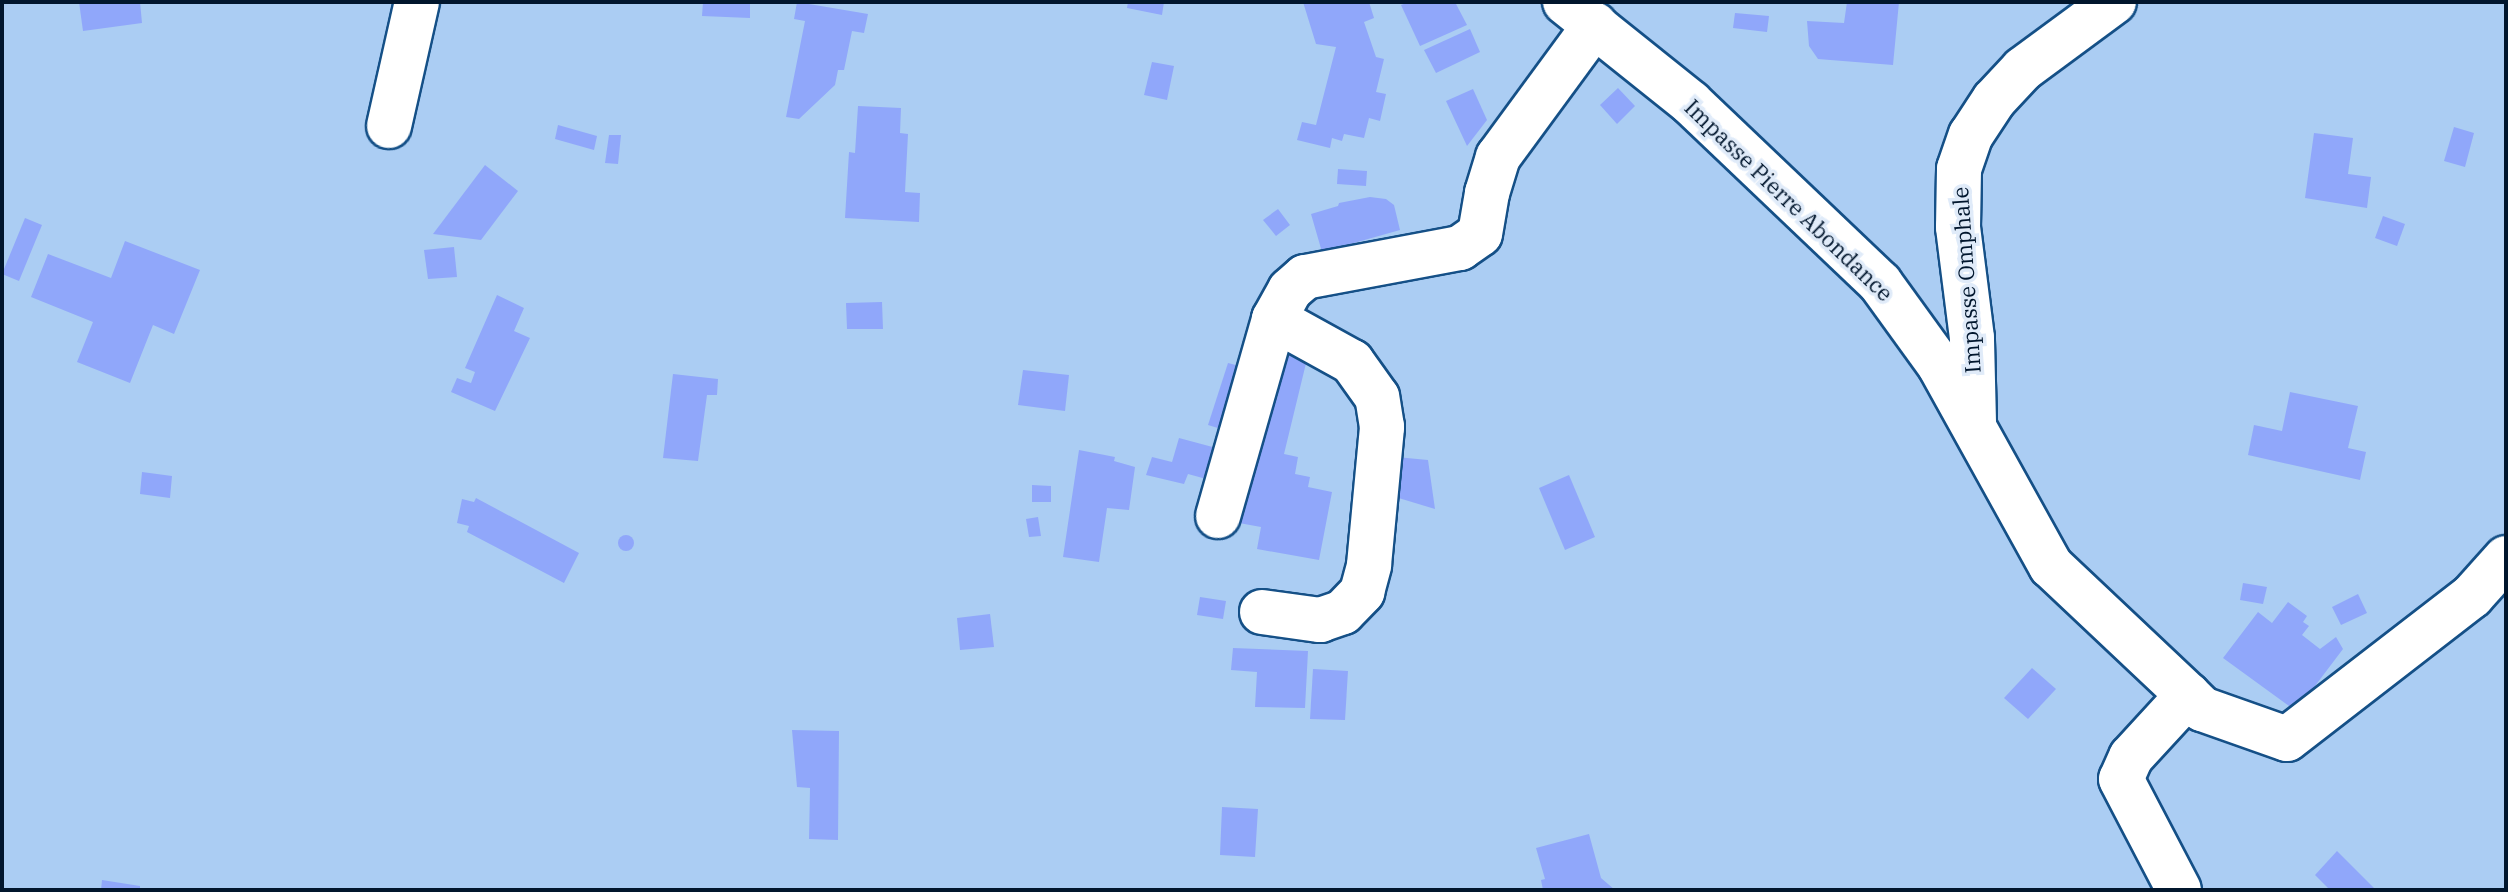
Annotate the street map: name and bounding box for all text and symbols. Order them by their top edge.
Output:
street label: Impasse Pierre Abondance [1680,94,1898,306]
street label: Impasse Omphale [1946,186,1986,374]

